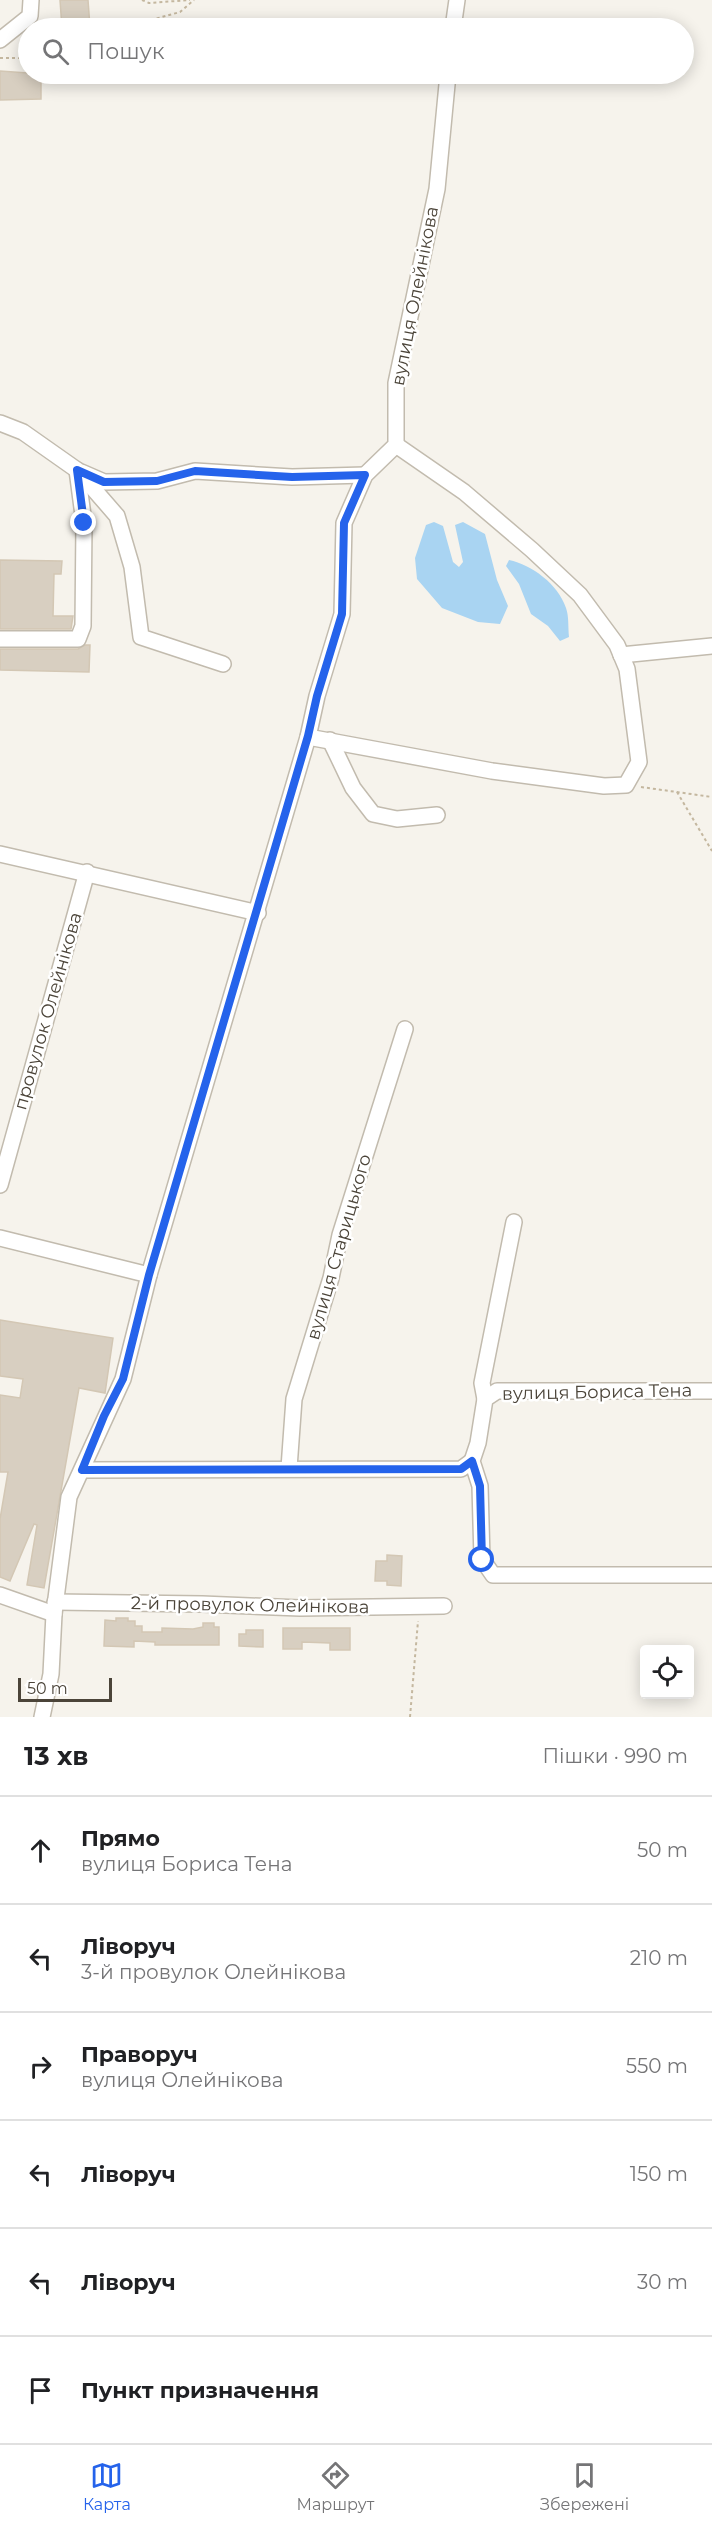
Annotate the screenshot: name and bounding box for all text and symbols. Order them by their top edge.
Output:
search box [18,18,694,84]
icon: search [39,35,72,68]
text: Пошук [87,38,165,65]
street label: вулиця Олейнікова [387,204,443,388]
route end [70,509,96,535]
street label: провулок Олейнікова [9,910,87,1112]
street label: вулиця Старицького [302,1152,376,1342]
street label: вулиця Бориса Тена [502,1379,692,1405]
route start [468,1546,494,1572]
street label: 2-й провулок Олейнікова [131,1592,369,1618]
map controls [640,1645,694,1699]
button: locate [640,1645,694,1699]
scale bar [18,1675,112,1702]
text: 50 m [27,1679,68,1698]
text: 13 хв [24,1740,89,1772]
text: Пішки · 990 m [543,1744,688,1768]
text: Прямо [81,1825,160,1852]
icon: ahead [24,1834,57,1867]
text: 50 m [637,1838,688,1862]
text: вулиця Бориса Тена [81,1852,292,1876]
text: Ліворуч [81,1933,176,1960]
icon: left [24,1942,57,1975]
text: 210 m [630,1946,688,1970]
text: 3-й провулок Олейнікова [81,1960,346,1984]
text: Праворуч [81,2041,198,2068]
icon: right [24,2050,57,2083]
text: 550 m [626,2054,688,2078]
text: вулиця Олейнікова [81,2068,284,2092]
icon: left [24,2158,57,2191]
text: Ліворуч [81,2161,176,2188]
text: 150 m [630,2162,688,2186]
icon: left [24,2266,57,2299]
text: Ліворуч [81,2269,176,2296]
text: 30 m [637,2270,688,2294]
icon: arrive [24,2374,57,2407]
text: Пункт призначення [81,2377,319,2404]
tab: Карта [83,2459,131,2514]
tab: Маршрут [297,2459,374,2514]
tab: Збережені [540,2459,629,2514]

